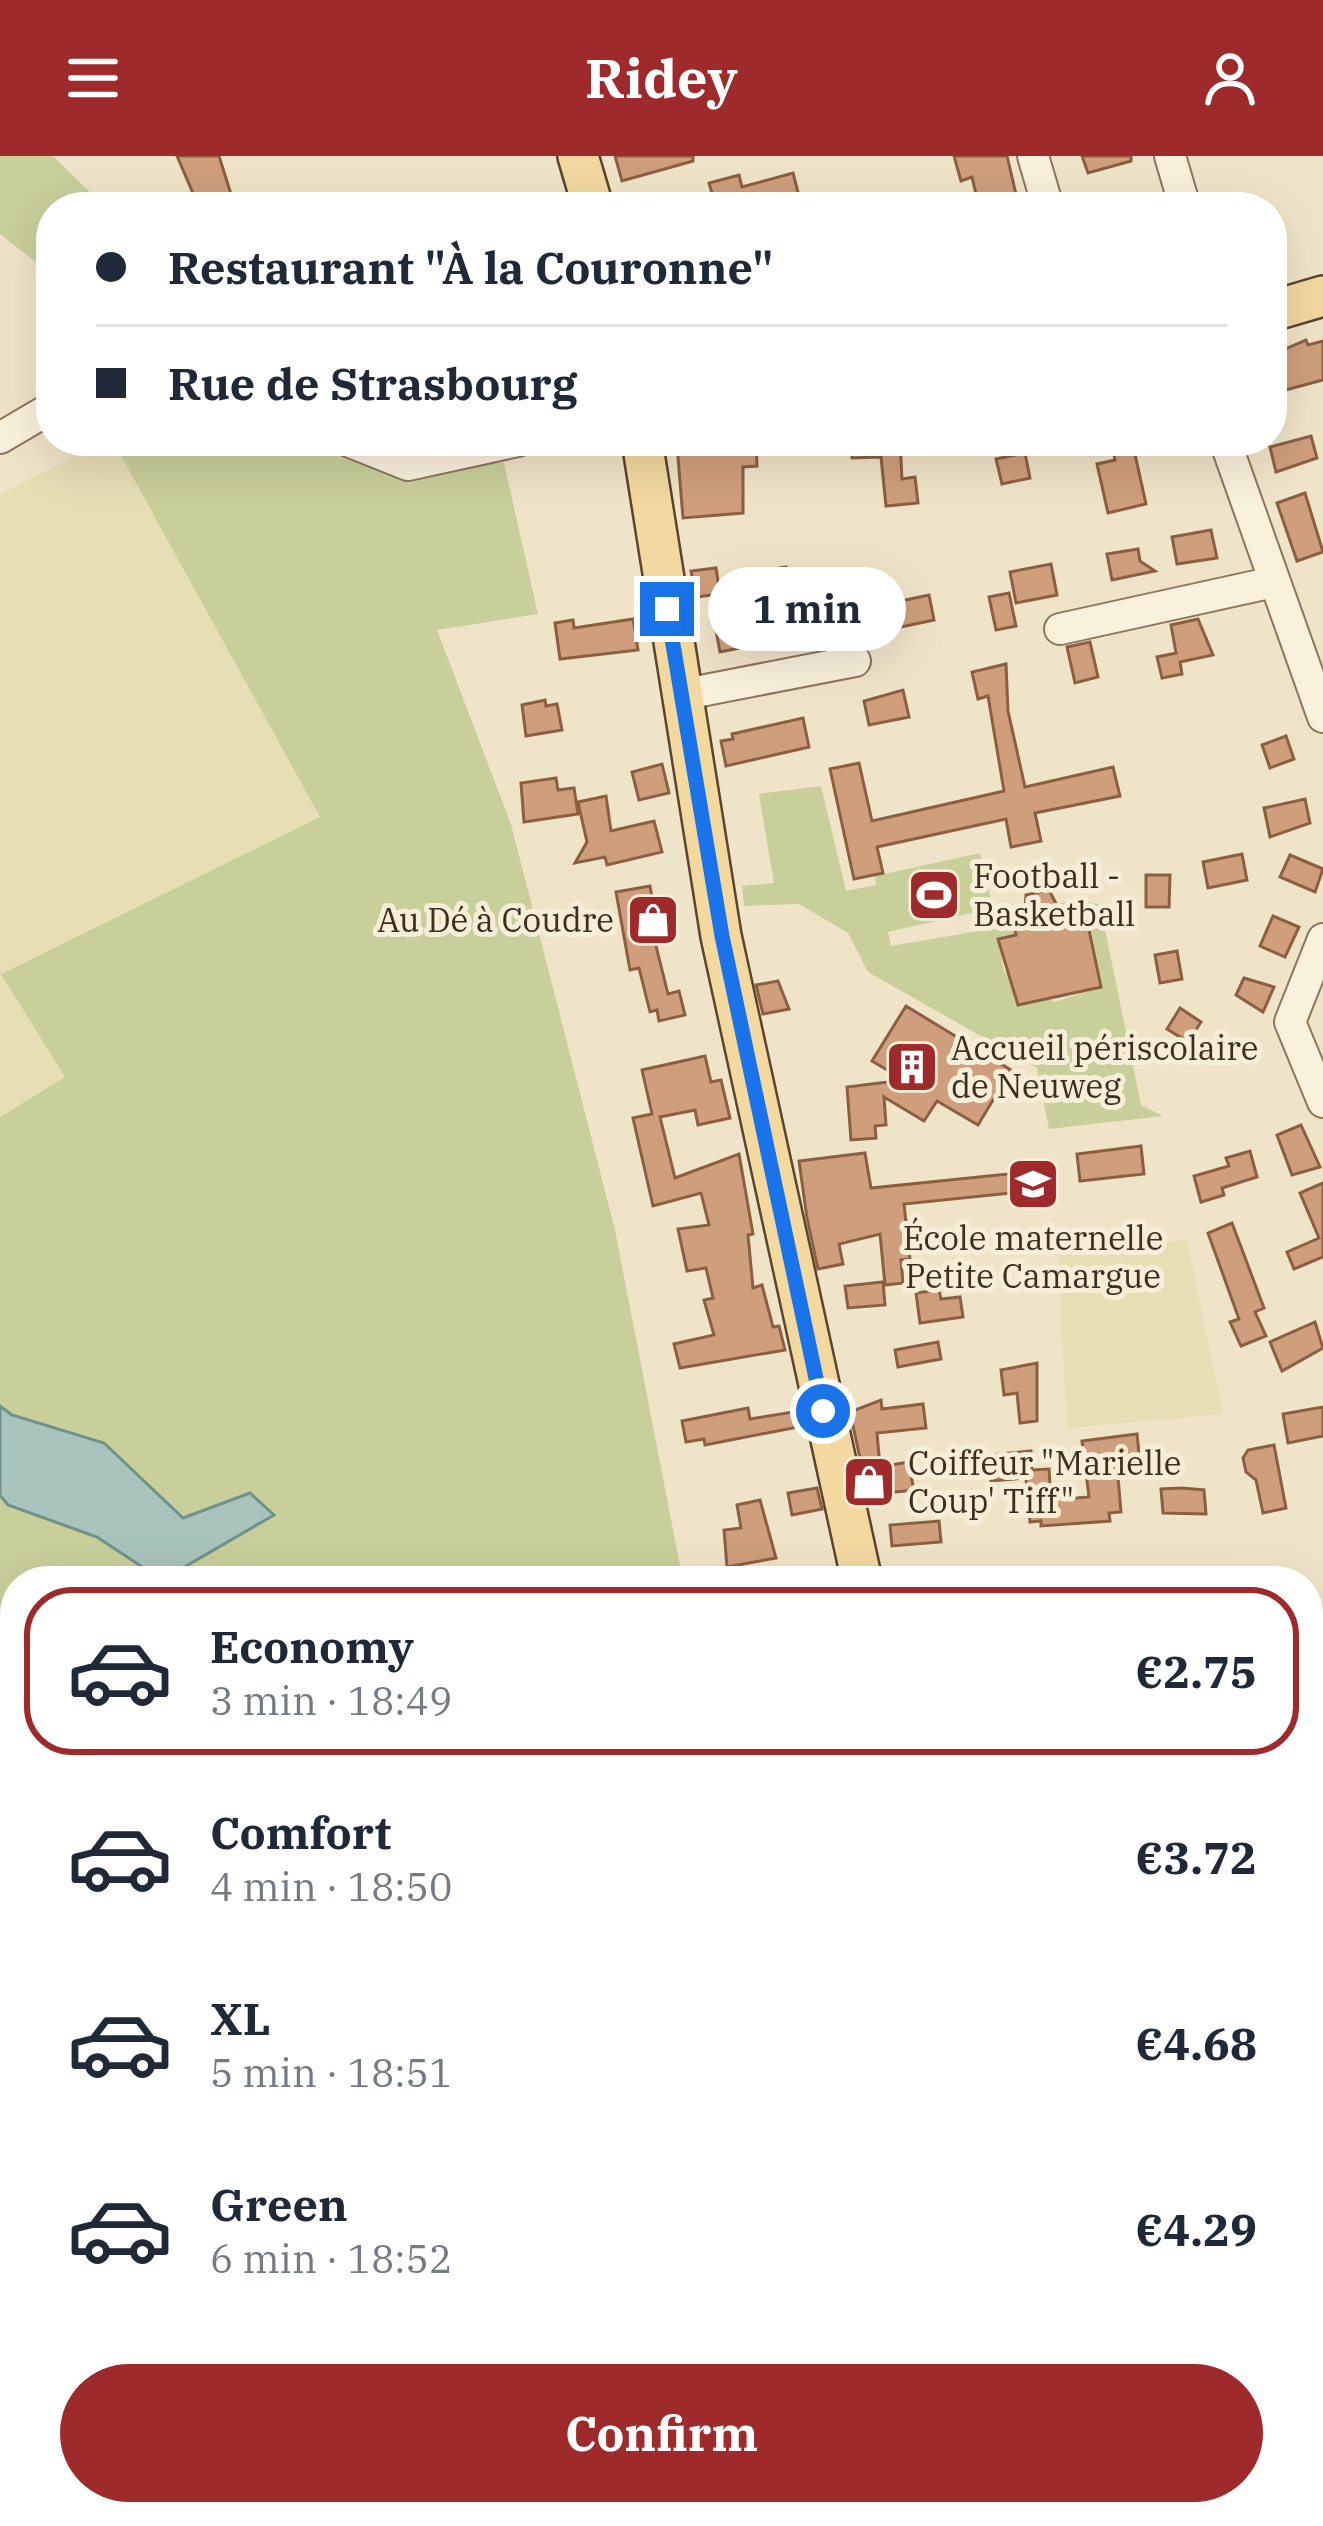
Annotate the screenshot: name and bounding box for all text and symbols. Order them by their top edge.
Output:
text: Ridey [585,43,738,113]
icon: menu [60,45,126,111]
icon: person [1197,45,1263,111]
text: Restaurant "À la Couronne" [168,238,774,296]
text: Rue de Strasbourg [168,354,578,412]
callout: 1 min [709,567,907,651]
route end [640,582,694,636]
text: 1 min [752,583,862,634]
place label: Football - Basketball [973,854,1135,935]
sports icon: Football - Basketball [906,867,962,923]
shop icon: Au Dé à Coudre [625,892,681,948]
place label: Au Dé à Coudre [377,898,614,941]
place label: Accueil périscolaire de Neuweg [951,1026,1259,1107]
building icon: Accueil périscolaire de Neuweg [884,1039,940,1095]
school or university icon: École maternelle Petite Camargue [1005,1156,1061,1212]
place label: École maternelle Petite Camargue [903,1216,1163,1297]
route start [796,1384,850,1438]
place label: Coiffeur "Marielle Coup' Tiff" [908,1441,1182,1522]
shop icon: Coiffeur "Marielle Coup' Tiff" [841,1454,897,1510]
icon: car [66,1617,174,1725]
text: Economy [210,1617,414,1675]
text: €2.75 [1135,1642,1257,1700]
text: 3 min · 18:49 [210,1675,452,1726]
icon: car [66,1803,174,1911]
text: Comfort [210,1803,391,1861]
text: €3.72 [1135,1828,1257,1886]
text: 4 min · 18:50 [210,1861,452,1912]
icon: car [66,1989,174,2097]
text: XL [210,1989,271,2047]
text: €4.68 [1135,2014,1257,2072]
text: 5 min · 18:51 [210,2047,452,2098]
icon: car [66,2175,174,2283]
text: Green [210,2175,348,2233]
text: €4.29 [1135,2200,1257,2258]
text: 6 min · 18:52 [210,2233,452,2284]
button: Confirm [60,2364,1263,2502]

